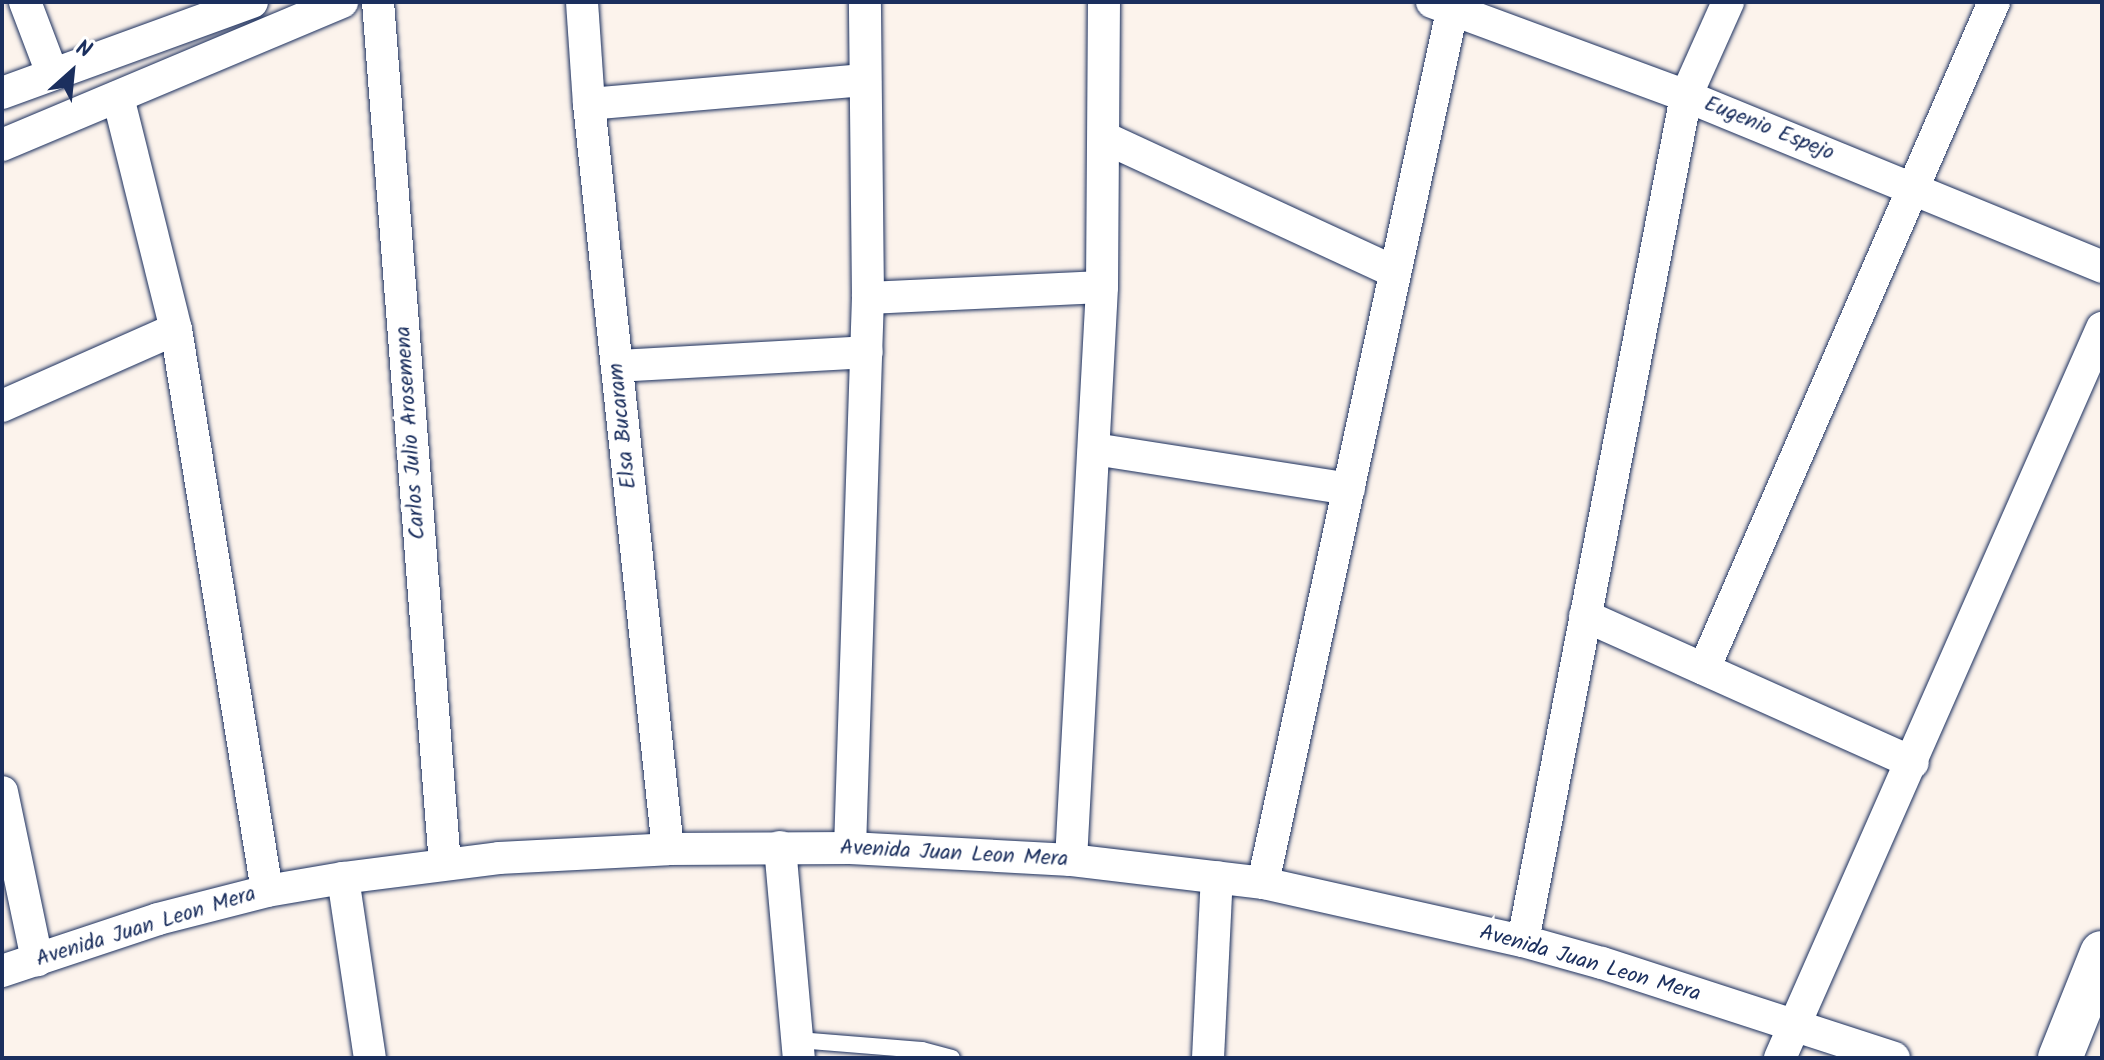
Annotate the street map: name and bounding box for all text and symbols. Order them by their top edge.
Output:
text: N [69,31,97,69]
north arrow [32,32,112,112]
street label: Eugenio Espejo [1700,91,1838,167]
street label: Carlos Julio Arosemena [390,325,432,541]
street label: Elsa Bucaram [603,362,643,490]
street label: Avenida Juan Leon Mera [839,835,1069,873]
street label: Avenida Juan Leon Mera [33,881,259,973]
street label: Avenida Juan Leon Mera [1476,920,1704,1008]

